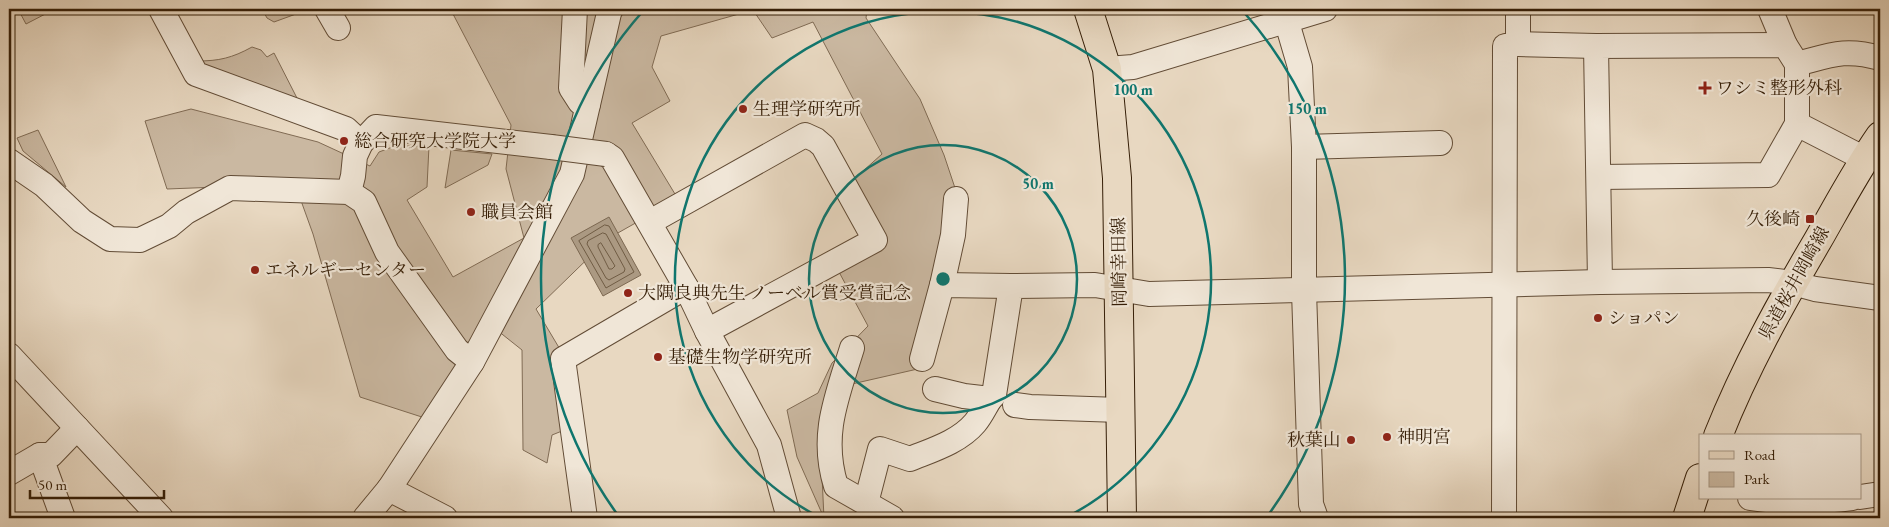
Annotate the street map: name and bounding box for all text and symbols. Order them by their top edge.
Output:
place label: ワシミ整形外科 [1716,76,1842,99]
text: 100 m [1113,80,1153,99]
marker: ワシミ整形外科 [1698,81,1712,95]
place label: 生理学研究所 [753,97,861,120]
text: 150 m [1287,99,1327,118]
marker: 生理学研究所 [737,103,749,115]
place label: 総合研究大学院大学 [354,129,516,152]
marker: 総合研究大学院大学 [338,135,350,147]
text: 50 m [1022,174,1054,193]
place label: 職員会館 [481,200,553,223]
marker: 職員会館 [465,206,477,218]
place label: 久後崎 [1746,207,1800,230]
marker: 久後崎 [1804,213,1816,225]
street label: 岡崎幸田線 [1106,217,1131,307]
street label: 県道桜井岡崎線 [1753,222,1834,343]
place label: エネルギーセンター [265,258,426,281]
marker: エネルギーセンター [249,264,261,276]
centre of rings [934,270,952,288]
place label: 大隅良典先生 ノーベル賞受賞記念 [638,281,911,304]
marker: 大隅良典先生 ノーベル賞受賞記念 [622,287,634,299]
place label: ショパン [1608,306,1680,329]
marker: ショパン [1592,312,1604,324]
place label: 基礎生物学研究所 [668,345,812,368]
marker: 基礎生物学研究所 [652,351,664,363]
place label: 神明宮 [1397,425,1451,448]
place label: 秋葉山 [1287,428,1341,451]
marker: 神明宮 [1381,431,1393,443]
marker: 秋葉山 [1345,434,1357,446]
legend [1699,434,1862,500]
text: Road [1744,445,1776,464]
scale bar [30,467,164,499]
text: Park [1744,469,1771,488]
text: 50 m [38,475,67,494]

